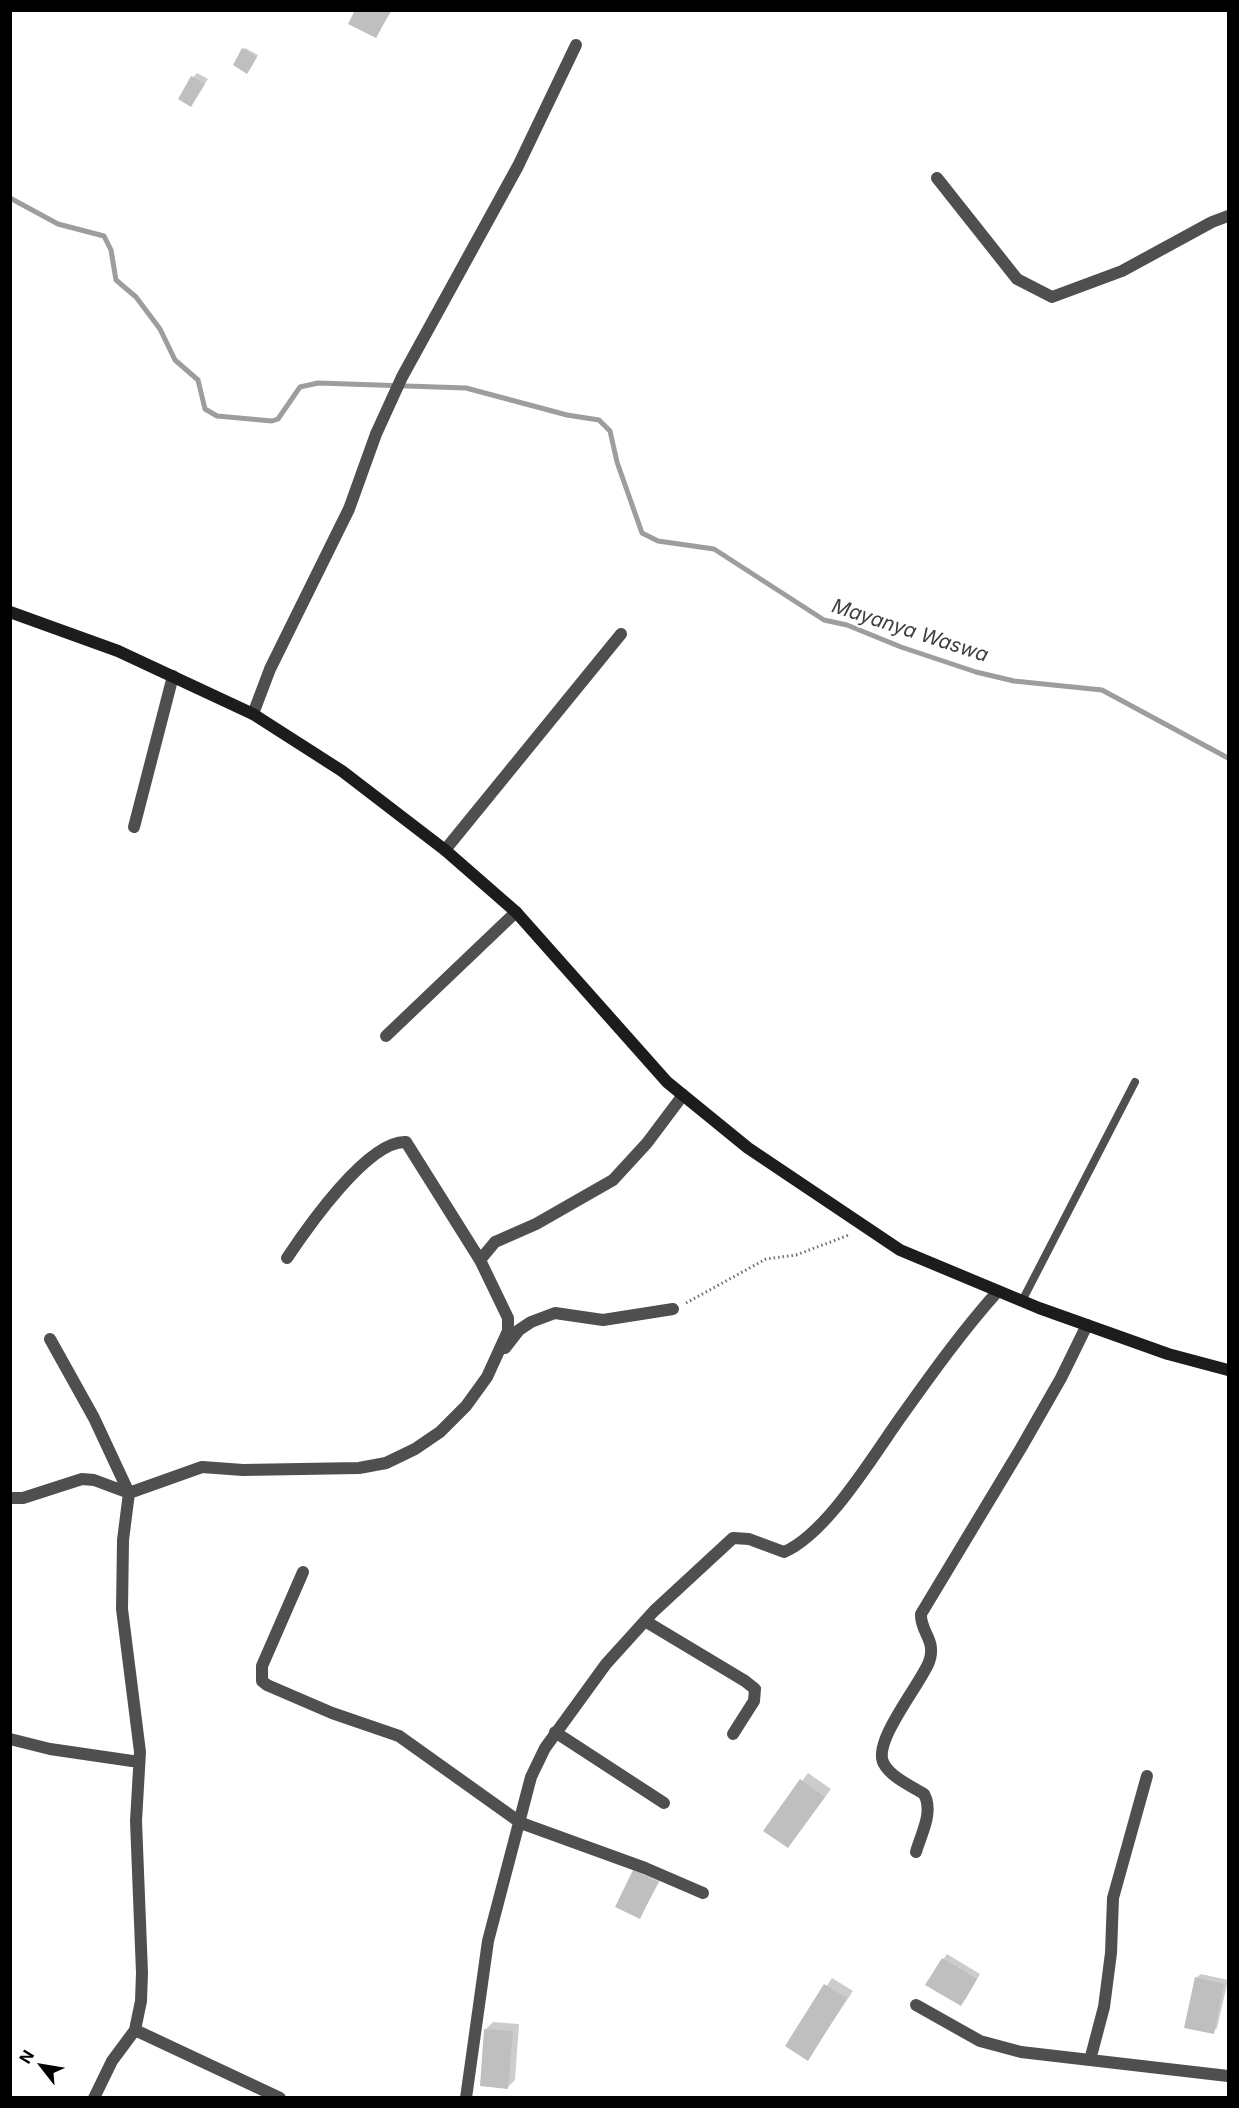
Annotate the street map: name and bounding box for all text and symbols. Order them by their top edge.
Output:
water label: Mayanya Waswa [829,594,991,668]
north arrow [12,2036,72,2096]
text: N [15,2046,38,2067]

